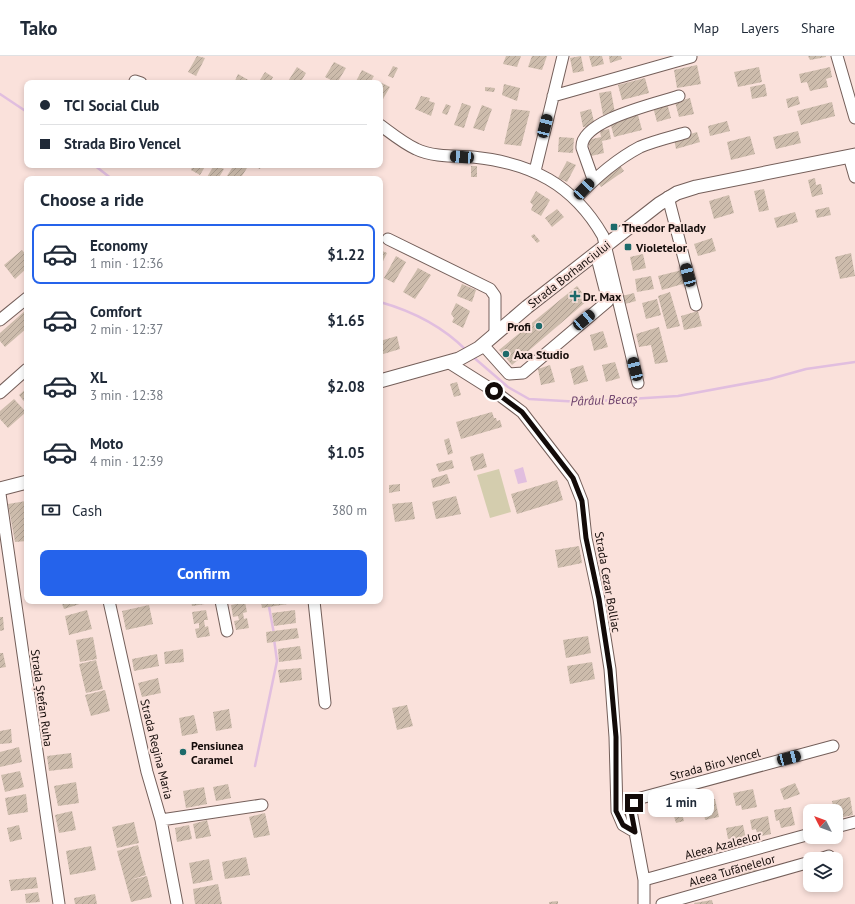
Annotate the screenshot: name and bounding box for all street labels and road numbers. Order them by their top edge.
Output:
street label: Strada Borhanciului [525,237,613,311]
street label: Strada Cezar Bolliac [592,530,624,634]
street label: Strada Ștefan Ruha [28,648,56,748]
street label: Strada Regina Maria [137,697,177,801]
street label: Strada Biro Vencel [668,745,762,783]
street label: Aleea Azaleelor [683,828,763,862]
street label: Aleea Tufănelelor [687,850,777,890]

